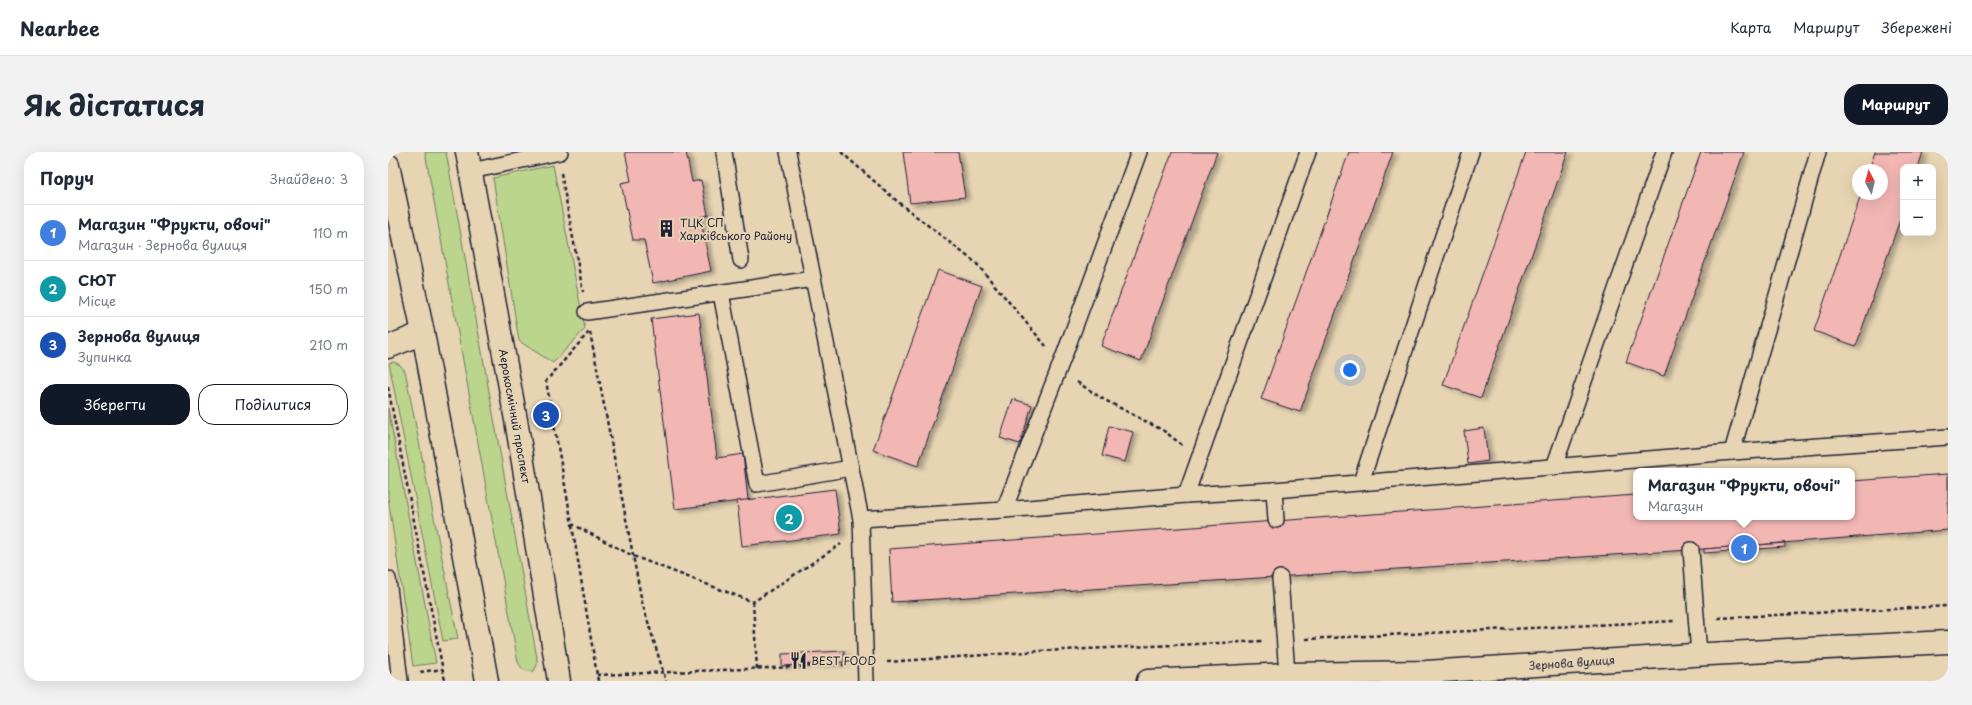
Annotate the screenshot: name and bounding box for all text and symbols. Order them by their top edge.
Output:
text: Nearbee [20,14,100,42]
text: Карта [1730,17,1771,38]
text: Маршрут [1793,17,1860,38]
text: Збережені [1882,17,1952,38]
text: Як дістатися [24,83,205,126]
button: Маршрут [1844,84,1948,125]
north arrow [1852,164,1888,200]
map controls [1900,164,1936,236]
button: + [1900,164,1936,200]
text: Поруч [40,165,94,191]
text: Знайдено: 3 [270,169,348,188]
button: − [1900,200,1936,236]
text: Магазин "Фрукти, овочі" [78,212,271,235]
place label: ТЦК СП Харківського Району [680,214,792,244]
building icon: ТЦК СП Харківського Району [657,218,677,238]
text: 1 [50,223,56,242]
text: 110 m [313,223,348,242]
text: Магазин · Зернова вулиця [78,235,247,254]
text: СЮТ [78,268,116,291]
text: 2 [48,279,58,298]
text: 150 m [309,279,348,298]
text: Місце [78,291,116,310]
text: Зернова вулиця [78,324,200,347]
text: 3 [49,335,57,354]
text: 210 m [309,335,348,354]
text: Зупинка [78,347,132,366]
street label: Аерокосмічний проспект [495,347,535,485]
your location [1340,360,1360,380]
button: Зберегти [40,384,190,425]
button: Поділитися [198,384,348,425]
pin: 3 [533,400,559,430]
popup [1633,468,1855,520]
text: Магазин "Фрукти, овочі" [1648,473,1840,496]
text: Магазин [1648,496,1703,515]
pin: 2 [776,503,802,533]
pin: 1 [1731,533,1757,563]
restaurant icon: BEST FOOD [788,650,808,670]
street label: Зернова вулиця [1528,651,1616,673]
place label: BEST FOOD [811,652,876,669]

